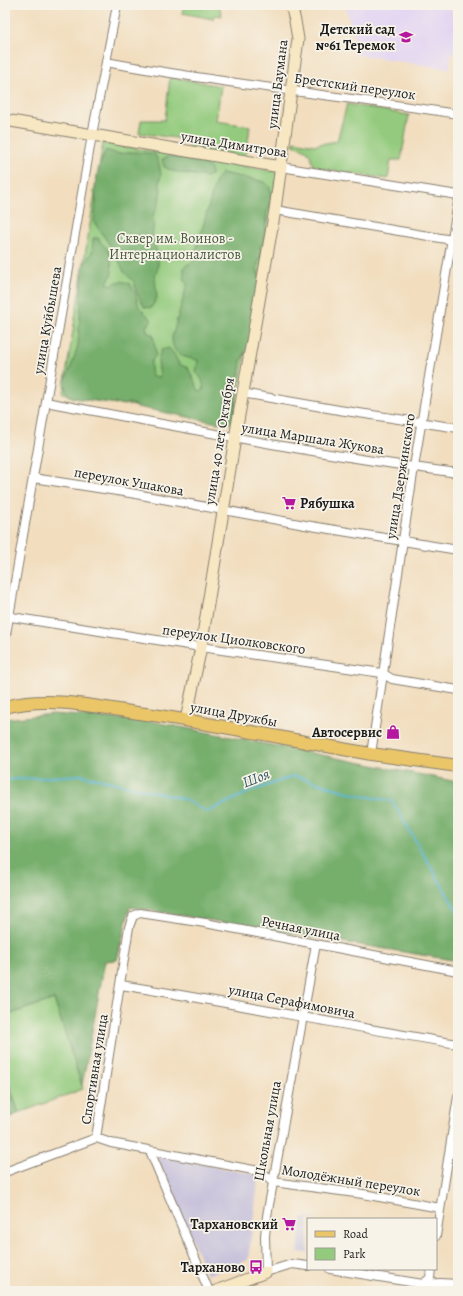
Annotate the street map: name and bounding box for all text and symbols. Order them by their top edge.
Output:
place label: Детский сад №61 Теремок [316,20,395,55]
school or university icon: Детский сад №61 Теремок [398,29,414,45]
street label: улица Баумана [262,38,292,131]
street label: Брестский переулок [293,69,417,104]
street label: улица Димитрова [179,127,289,162]
park label: Сквер им. Воинов - Интернационалистов [109,229,241,264]
street label: улица Куйбышева [28,264,66,376]
street label: улица 40 лет Октября [200,376,239,507]
street label: улица Дзержинского [381,412,420,541]
street label: улица Маршала Жукова [239,418,386,459]
street label: переулок Ушакова [73,462,186,501]
place label: Рябушка [300,494,355,513]
supermarket icon: Рябушка [281,495,297,511]
street label: переулок Циолковского [161,620,307,659]
street label: улица Дружбы [188,697,279,732]
place label: Автосервис [311,723,382,742]
shop icon: Автосервис [385,724,401,740]
water label: Шоя [239,764,273,792]
street label: Речная улица [260,912,343,946]
street label: улица Серафимовича [226,980,357,1023]
street label: Спортивная улица [76,1012,113,1126]
street label: Школьная улица [249,1079,286,1183]
street label: Молодёжный переулок [280,1160,422,1201]
place label: Тархановский [190,1215,278,1234]
supermarket icon: Тархановский [281,1216,297,1232]
legend [307,1218,437,1270]
text: Road [343,1226,369,1242]
text: Park [343,1246,366,1262]
place label: Тарханово [181,1258,245,1277]
bus stop icon: Тарханово [248,1259,264,1275]

